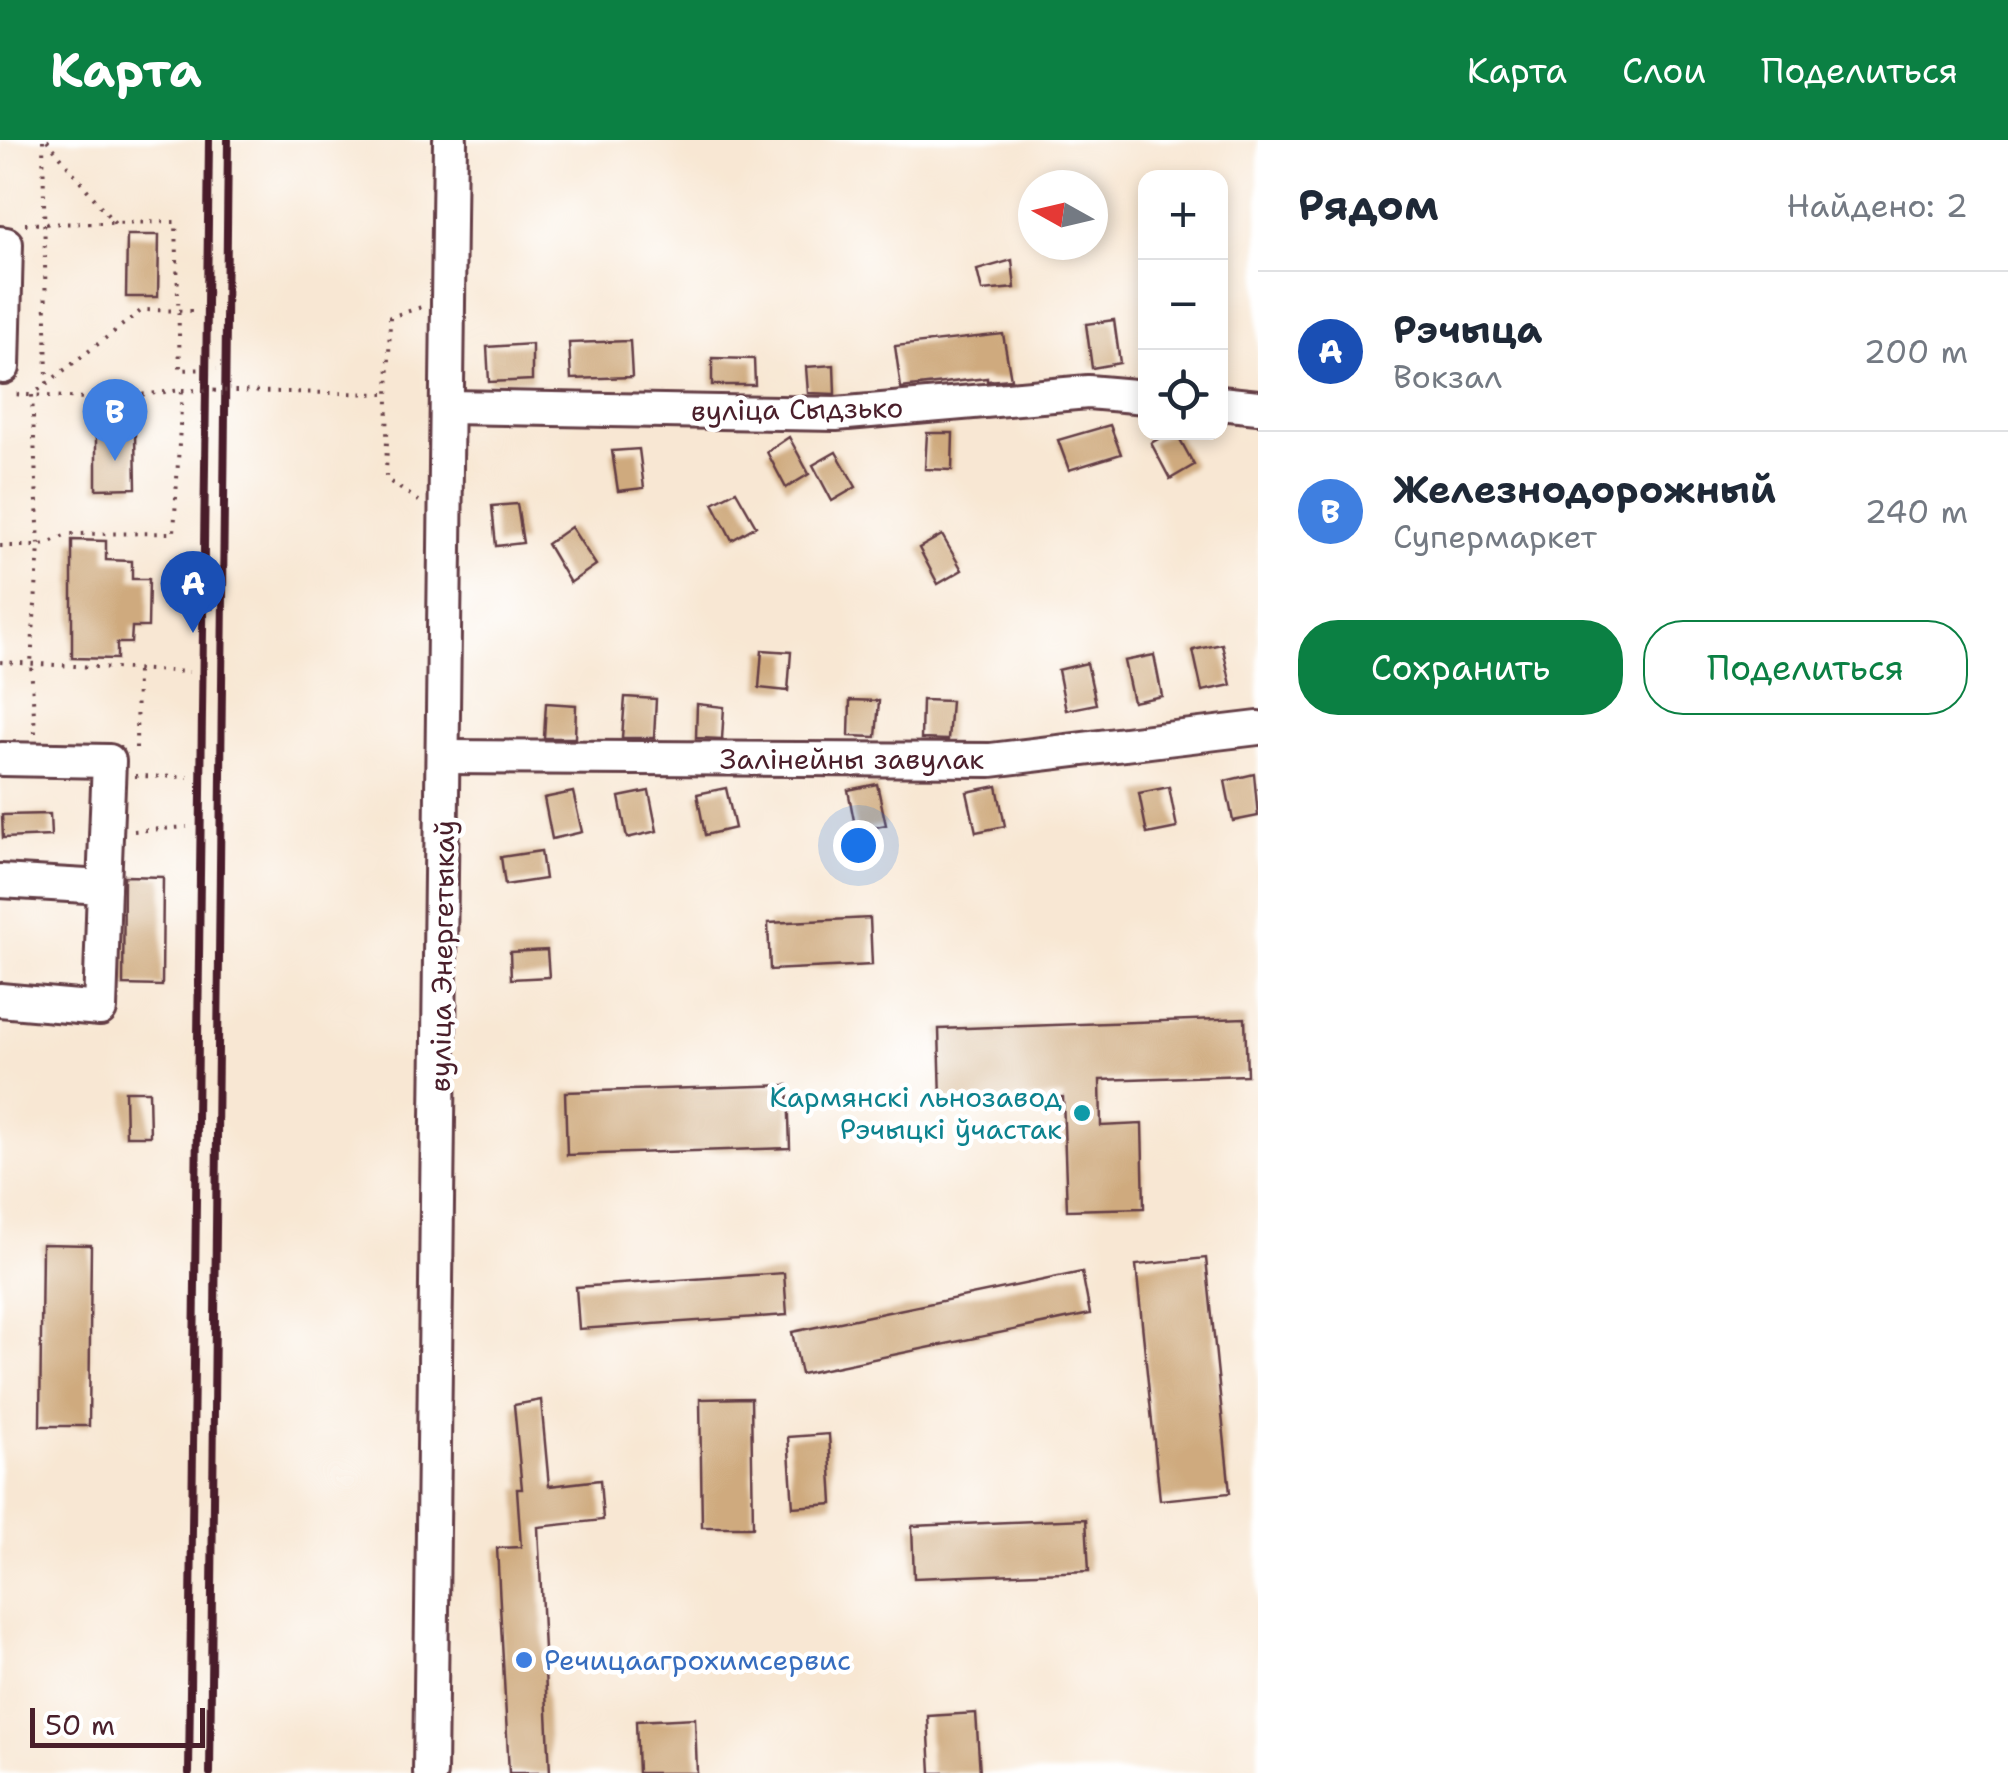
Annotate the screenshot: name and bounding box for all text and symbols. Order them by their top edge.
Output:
text: Карта [50,38,202,102]
text: Карта [1467,47,1567,94]
text: Слои [1622,47,1706,94]
text: Поделиться [1761,47,1958,94]
north arrow [1018,170,1108,260]
map controls [1138,170,1228,440]
button: + [1138,170,1228,260]
text: Рядом [1298,177,1439,233]
text: Найдено: 2 [1787,184,1968,227]
button: − [1138,260,1228,350]
text: Рэчыца [1393,304,1542,355]
text: A [1318,330,1343,373]
text: 200 m [1864,330,1968,373]
button: locate [1138,350,1228,440]
text: Вокзал [1393,355,1502,398]
pin: B [82,378,148,461]
street label: вуліца Сыдзько [690,388,904,430]
text: Железнодорожный [1393,464,1776,515]
text: B [1321,490,1340,533]
text: 240 m [1865,490,1968,533]
text: Супермаркет [1393,515,1597,558]
pin: A [160,550,226,633]
button: Сохранить [1298,620,1623,715]
button: Поделиться [1643,620,1968,715]
street label: Залінейны завулак [720,740,984,778]
street label: вуліца Энергетыкаў [421,820,463,1092]
your location [833,820,884,871]
place label: Кармянскі льнозавод Рэчыцкі ўчастак [769,1078,1062,1148]
marker: Кармянскі льнозавод Рэчыцкі ўчастак [1071,1102,1093,1124]
place label: Речицаагрохимсервис [544,1641,851,1679]
marker: Речицаагрохимсервис [513,1649,535,1671]
scale bar [30,1703,205,1748]
text: 50 m [45,1706,115,1744]

